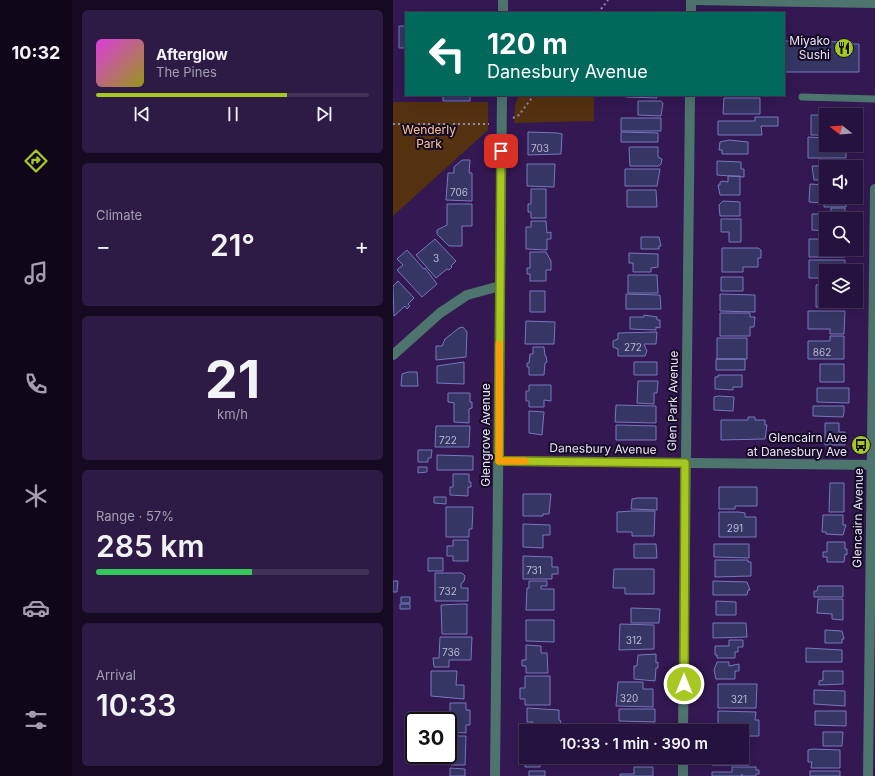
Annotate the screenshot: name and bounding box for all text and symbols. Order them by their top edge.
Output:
text: 120 m [487,27,568,61]
icon: left [421,28,473,80]
place label: Miyako Sushi [789,33,830,62]
restaurant icon: Miyako Sushi [833,37,855,59]
text: 10:32 [12,42,60,63]
text: Afterglow [156,45,228,64]
text: Danesbury Avenue [487,61,648,82]
text: The Pines [156,64,217,80]
icon: previous [131,103,153,125]
icon: pause [222,103,244,125]
icon: next [313,103,335,125]
north arrow [819,108,863,152]
map controls [819,108,863,308]
park label: Wenderly Park [402,122,456,151]
pin [484,134,518,168]
icon: arrive [490,140,512,162]
house number: 703 [531,142,549,154]
icon: directions [22,147,50,175]
button: sound [819,160,863,204]
house number: 706 [450,186,468,198]
text: Climate [96,207,142,223]
button: search [819,212,863,256]
text: 21° [210,227,255,263]
text: − [96,233,111,259]
text: + [354,233,369,259]
house number: 3 [433,252,439,264]
icon: music [22,259,50,287]
button: layers [819,264,863,308]
house number: 272 [624,341,642,353]
house number: 862 [813,346,831,358]
text: 21 [205,348,260,411]
street label: Glen Park Avenue [664,351,681,451]
icon: phone [22,370,50,398]
street label: Glengrove Avenue [478,383,493,487]
text: km/h [217,406,248,422]
place label: Glencairn Ave at Danesbury Ave [747,430,847,459]
house number: 722 [439,434,457,446]
bus stop icon: Glencairn Ave at Danesbury Ave [850,434,872,456]
street label: Danesbury Avenue [549,440,657,457]
street label: Glencairn Avenue [849,468,866,568]
icon: climate [22,482,50,510]
text: Range · 57% [96,508,174,524]
house number: 291 [727,522,743,534]
text: 285 km [96,528,204,564]
house number: 731 [526,564,542,576]
house number: 732 [439,585,457,597]
icon: car [22,594,50,622]
house number: 312 [626,634,642,646]
house number: 736 [442,646,460,658]
position arrow [663,663,705,705]
text: Arrival [96,667,136,683]
text: 10:33 [96,687,176,723]
house number: 320 [620,692,638,704]
house number: 321 [731,693,747,705]
icon: filters [22,706,50,734]
speed limit sign: 30 [405,712,457,764]
text: 10:33 · 1 min · 390 m [560,734,708,753]

